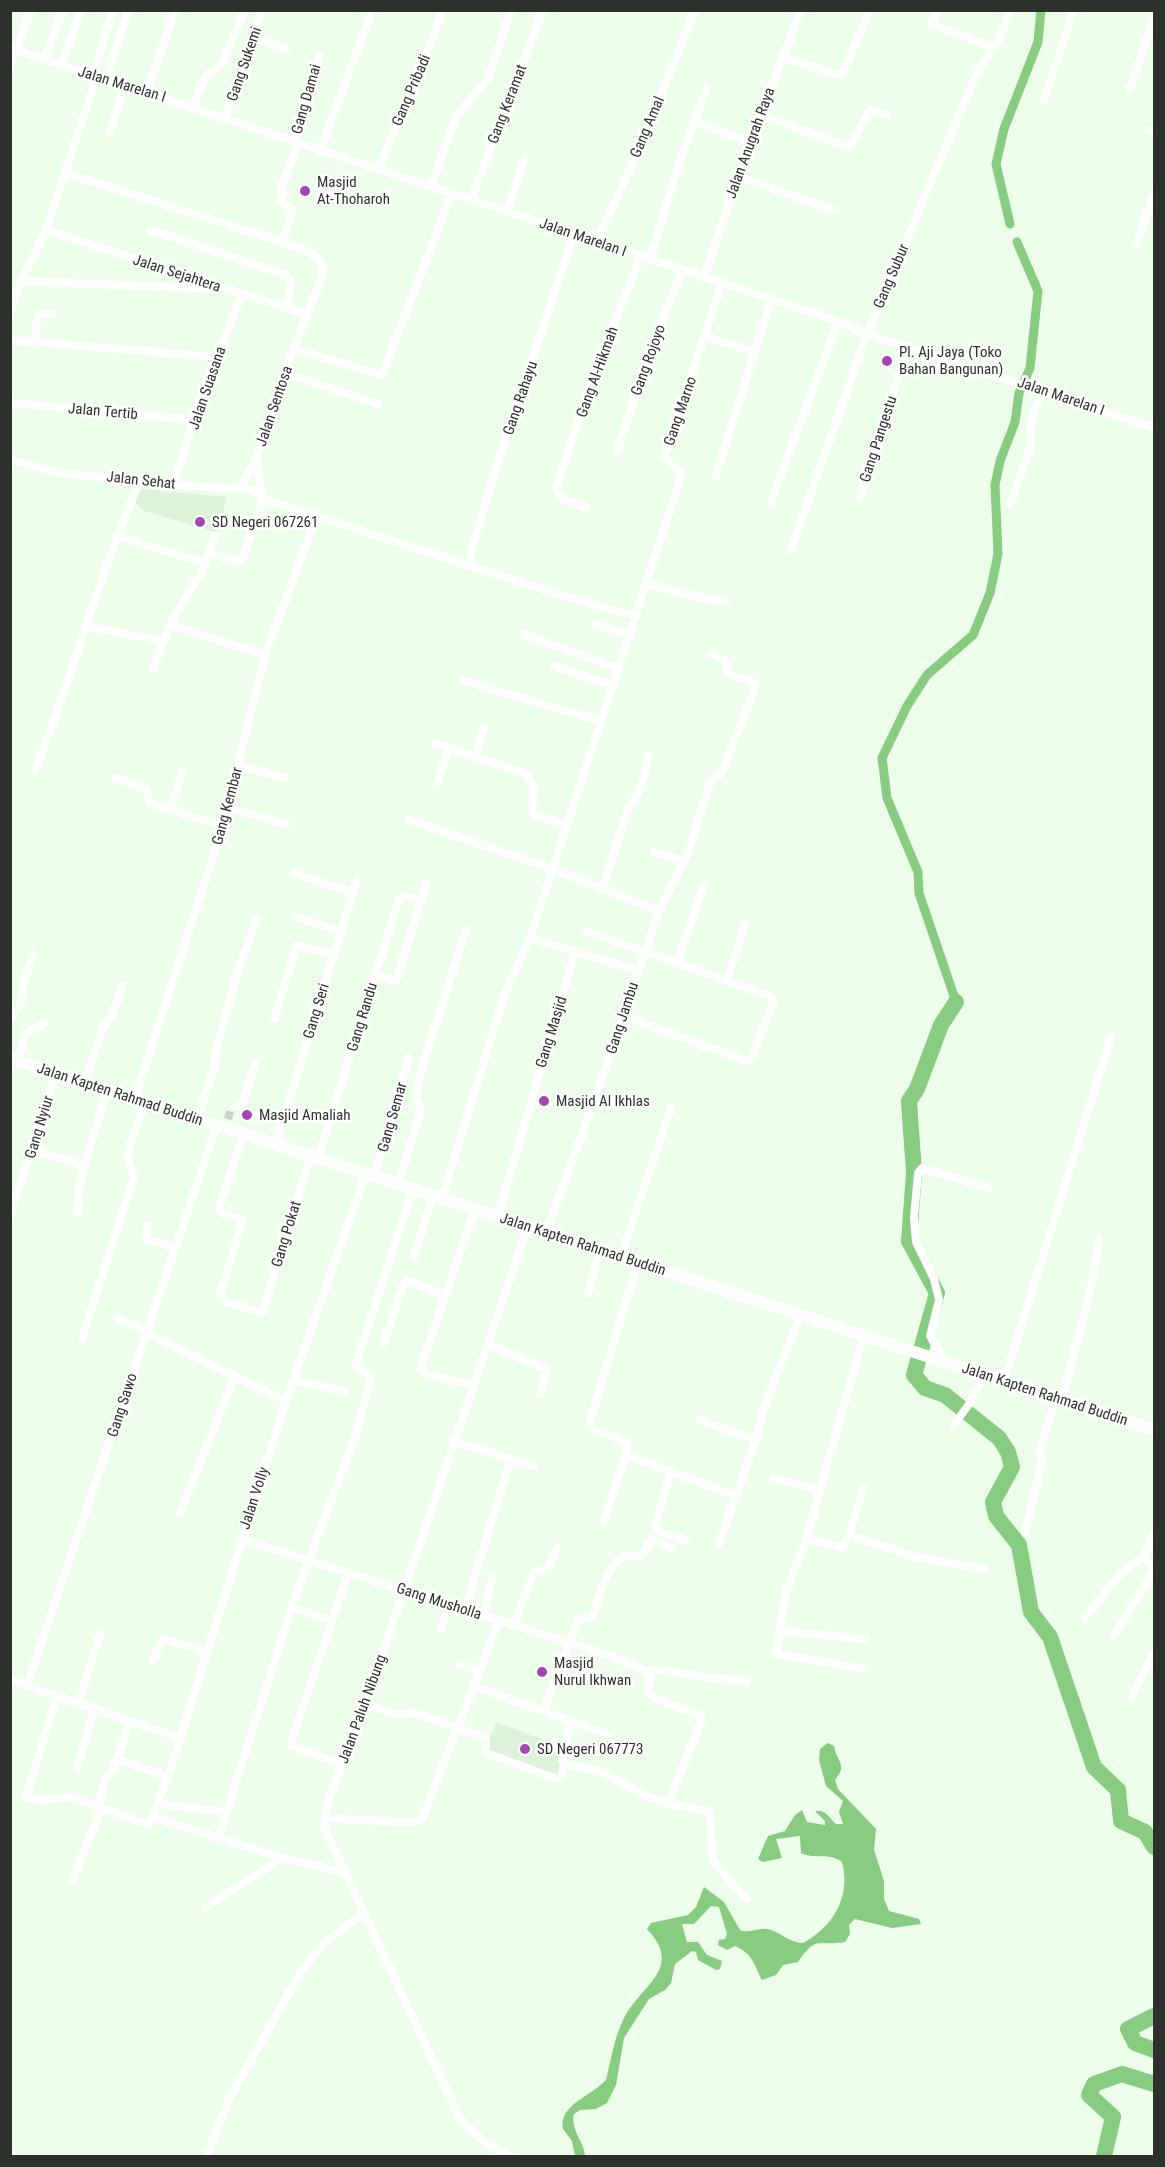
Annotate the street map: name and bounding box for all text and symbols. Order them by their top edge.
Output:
street label: Gang Sukemi [223,24,265,104]
street label: Gang Pribadi [388,52,434,128]
street label: Jalan Marelan I [76,62,168,106]
street label: Gang Damai [287,62,325,136]
street label: Gang Keramat [484,62,530,146]
street label: Jalan Anugrah Raya [722,85,778,201]
street label: Gang Amal [626,94,668,160]
place label: Masjid At-Thoharoh [317,173,390,208]
marker: Masjid At-Thoharoh [298,184,312,198]
street label: Jalan Marelan I [537,214,629,260]
street label: Gang Subur [869,241,913,311]
street label: Jalan Sejahtera [131,250,223,296]
street label: Gang Rojoyo [627,322,669,398]
street label: Gang Al-Hikmah [572,324,622,420]
place label: Pl. Aji Jaya (Toko Bahan Bangunan) [899,343,1003,378]
street label: Jalan Suasana [184,344,230,432]
marker: Pl. Aji Jaya (Toko Bahan Bangunan) [880,354,894,368]
street label: Gang Rahayu [499,359,541,437]
street label: Jalan Sentosa [252,363,296,449]
street label: Jalan Marelan I [1015,373,1107,419]
street label: Gang Marno [660,374,700,448]
street label: Gang Pangestu [856,394,900,484]
street label: Jalan Tertib [67,399,139,423]
street label: Jalan Sehat [106,467,176,493]
place label: SD Negeri 067261 [212,513,318,531]
marker: SD Negeri 067261 [193,515,207,529]
street label: Gang Kembar [208,765,246,847]
street label: Gang Randu [343,980,381,1054]
street label: Gang Jambu [602,980,642,1056]
street label: Gang Seri [299,981,333,1041]
street label: Gang Masjid [532,994,570,1070]
street label: Jalan Kapten Rahmad Buddin [35,1059,205,1129]
street label: Gang Semar [373,1079,411,1154]
place label: Masjid Al Ikhlas [556,1092,650,1110]
street label: Gang Nyiur [21,1093,57,1161]
marker: Masjid Al Ikhlas [537,1094,551,1108]
place label: Masjid Amaliah [259,1106,351,1124]
marker: Masjid Amaliah [240,1108,254,1122]
street label: Gang Pokat [267,1199,305,1269]
street label: Jalan Kapten Rahmad Buddin [498,1209,668,1279]
street label: Jalan Kapten Rahmad Buddin [960,1359,1130,1429]
street label: Gang Sawo [103,1371,141,1439]
street label: Jalan Volly [235,1465,273,1531]
street label: Gang Musholla [394,1579,484,1623]
street label: Jalan Paluh Nibung [334,1652,390,1766]
place label: Masjid Nurul Ikhwan [554,1654,631,1689]
marker: Masjid Nurul Ikhwan [535,1665,549,1679]
place label: SD Negeri 067773 [537,1740,643,1758]
marker: SD Negeri 067773 [518,1742,532,1756]

